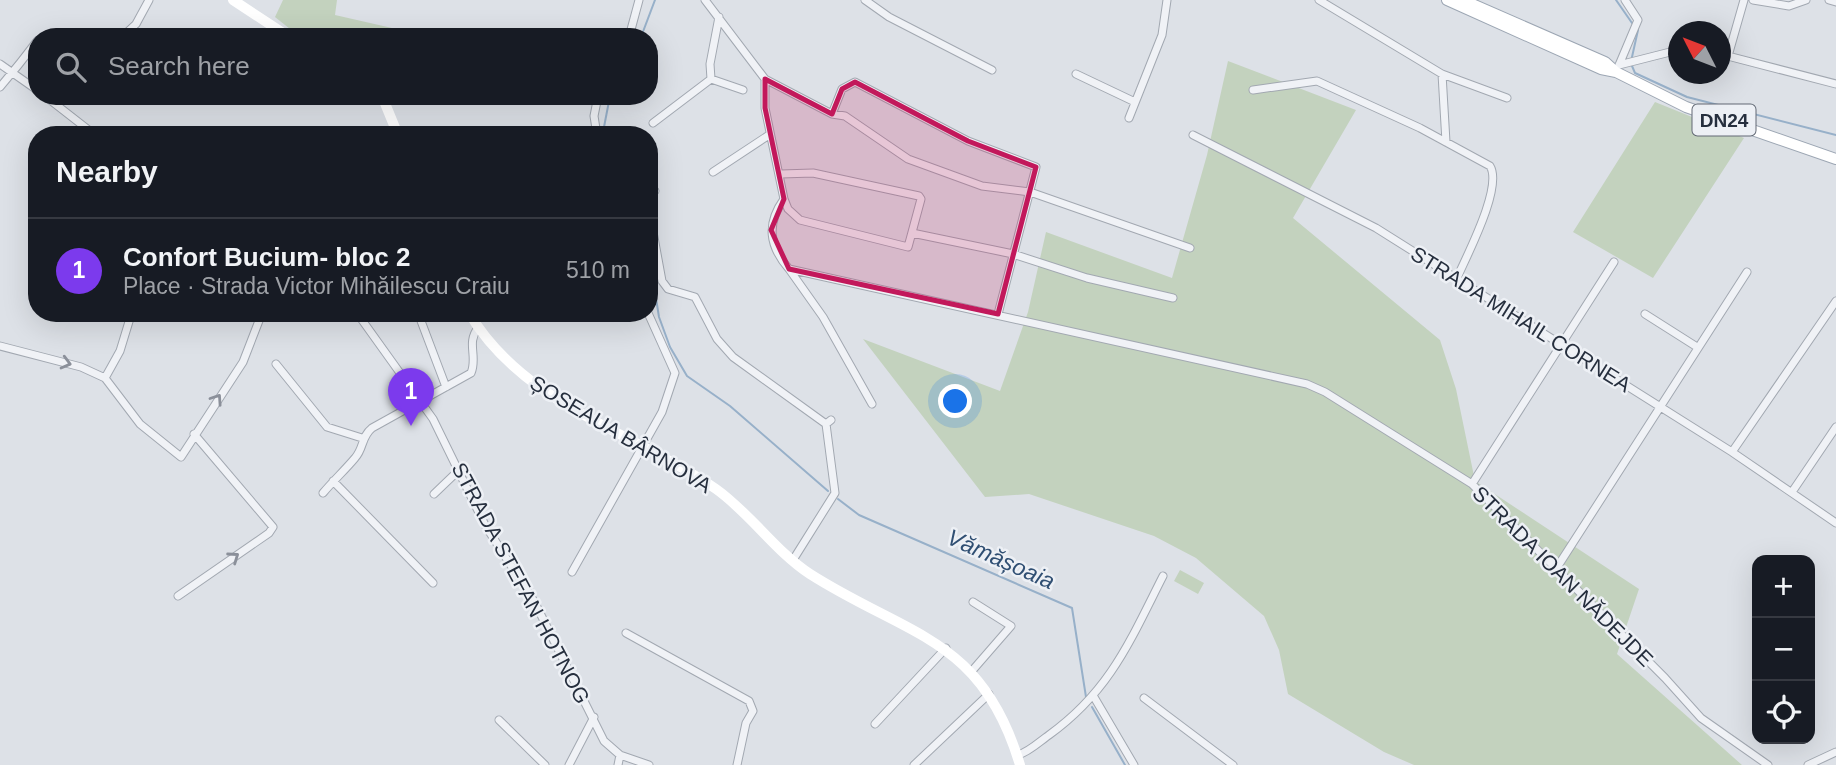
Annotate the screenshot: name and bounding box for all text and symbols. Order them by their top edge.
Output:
north arrow [1668,21,1731,84]
search box [28,28,658,105]
icon: search [52,48,90,86]
text: Search here [108,51,250,81]
road number: DN24 [1692,104,1756,136]
text: Nearby [56,155,158,188]
text: Confort Bucium- bloc 2 [123,242,410,272]
street label: STRADA MIHAIL CORNEA [1407,242,1635,396]
text: 1 [73,257,85,283]
text: 510 m [566,257,630,283]
text: Place · Strada Victor Mihăilescu Craiu [123,273,510,299]
one-way arrow [60,355,72,369]
pin: 1 [388,368,434,426]
street label: ȘOSEAUA BÂRNOVA [526,371,716,497]
your location [938,384,972,418]
one-way arrow [209,394,222,407]
street label: STRADA STEFAN HOTNOG [448,459,594,707]
street label: STRADA IOAN NĂDEJDE [1468,481,1658,671]
water label: Vămășoaia [943,524,1059,594]
one-way arrow [227,552,240,565]
map controls [1752,555,1815,744]
button: + [1752,555,1815,618]
button: − [1752,618,1815,681]
button: locate [1752,681,1815,744]

